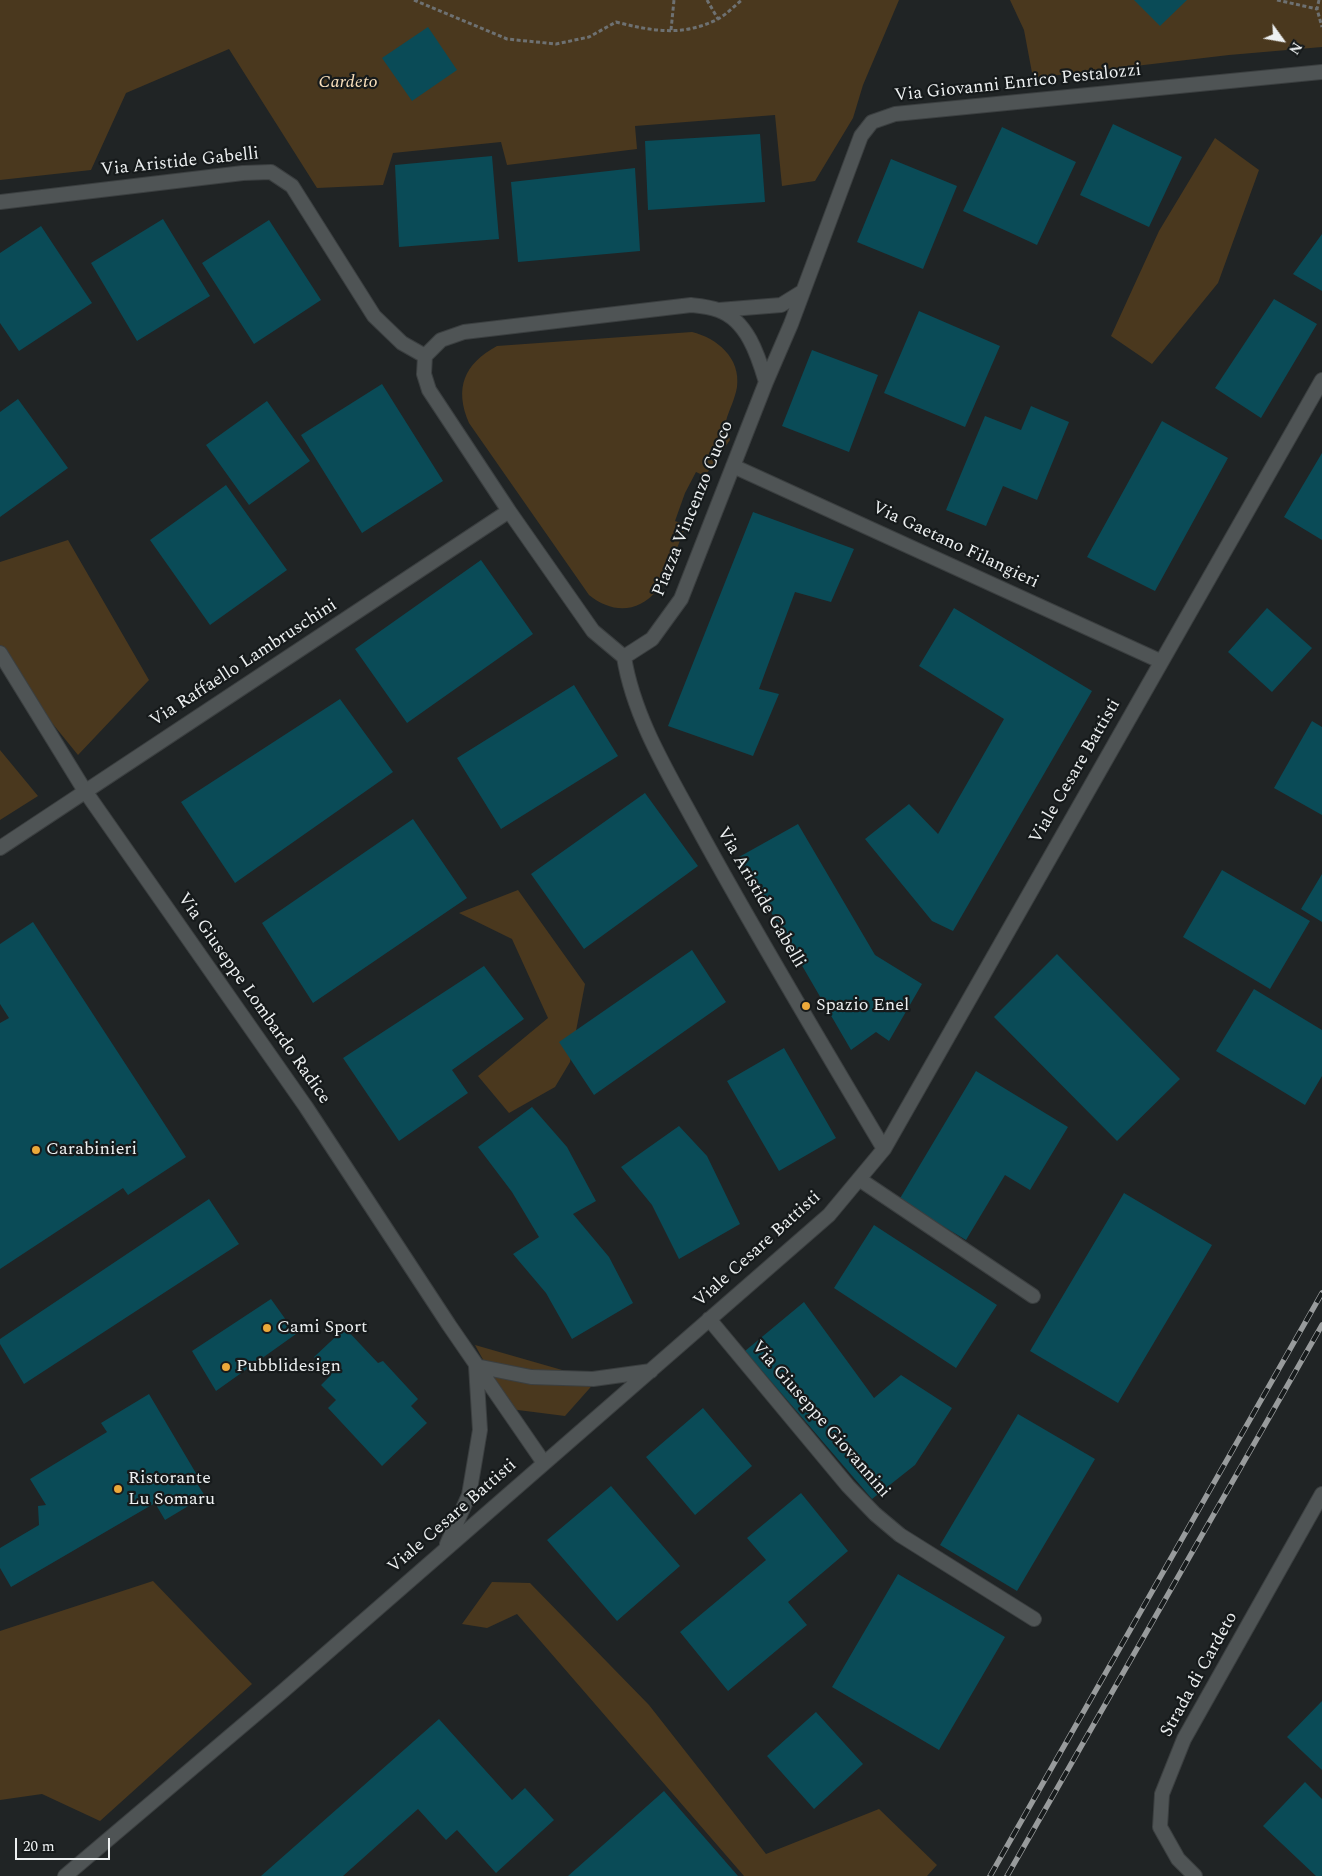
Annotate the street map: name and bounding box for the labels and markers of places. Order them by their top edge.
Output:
place label: Spazio Enel [816,995,909,1017]
marker: Spazio Enel [800,1000,812,1012]
place label: Carabinieri [46,1139,137,1161]
marker: Carabinieri [30,1144,42,1156]
place label: Cami Sport [277,1317,367,1339]
marker: Cami Sport [261,1322,273,1334]
place label: Pubblidesign [236,1356,341,1378]
marker: Pubblidesign [220,1361,232,1373]
place label: Ristorante Lu Somaru [128,1468,215,1510]
marker: Ristorante Lu Somaru [112,1483,124,1495]

